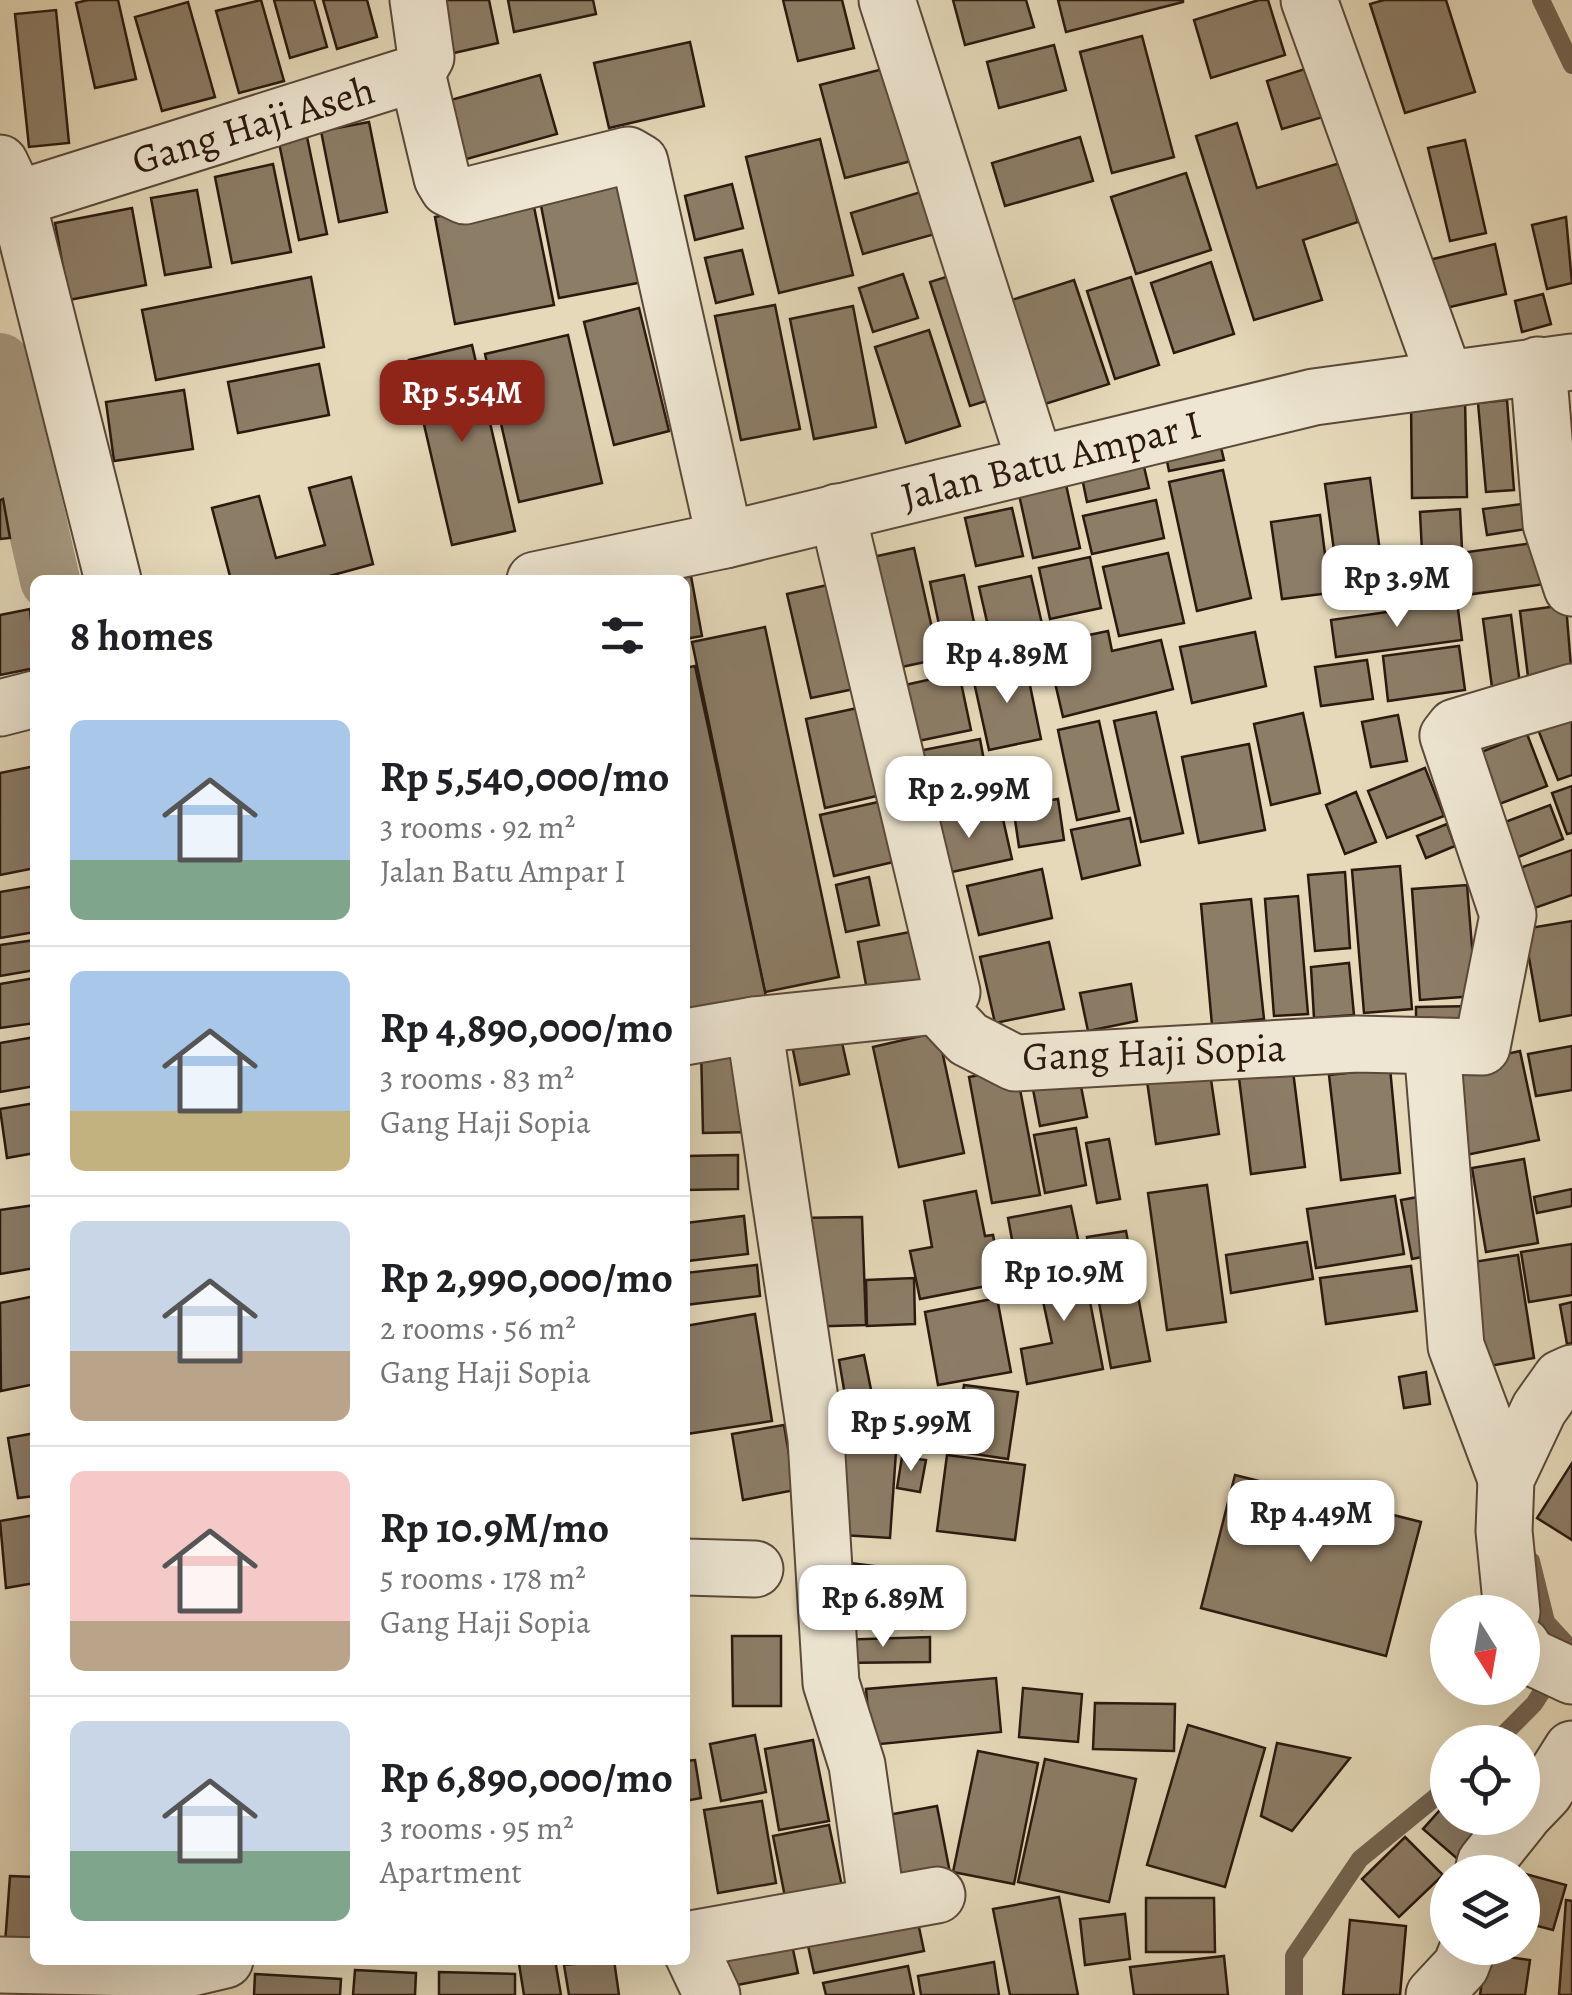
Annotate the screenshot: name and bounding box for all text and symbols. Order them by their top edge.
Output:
street label: Gang Haji Aseh [125,62,381,188]
pin: Rp 5.54M [359,360,565,445]
text: Rp 5.54M [402,370,522,414]
street label: Jalan Batu Ampar I [895,396,1207,524]
pin: Rp 3.9M [1305,545,1489,630]
text: Rp 3.9M [1344,555,1450,599]
text: 8 homes [70,607,214,664]
icon: filters [595,608,650,663]
pin: Rp 4.89M [904,621,1110,706]
text: Rp 4.89M [945,631,1069,675]
text: Rp 5,540,000/mo [380,748,669,805]
pin: Rp 2.99M [866,756,1072,841]
icon: home [150,760,270,880]
text: Rp 2.99M [907,766,1031,810]
text: 3 rooms · 92 m² [380,805,575,849]
text: Jalan Batu Ampar I [380,849,626,893]
text: Rp 4,890,000/mo [380,999,673,1056]
icon: home [150,1011,270,1131]
street label: Gang Haji Sopia [1021,1020,1287,1084]
text: 3 rooms · 83 m² [380,1056,574,1100]
text: Gang Haji Sopia [380,1100,591,1144]
pin: Rp 10.9M [961,1239,1167,1324]
text: Rp 2,990,000/mo [380,1249,673,1306]
text: Rp 10.9M [1004,1249,1124,1293]
icon: home [150,1261,270,1381]
text: 2 rooms · 56 m² [380,1306,576,1350]
text: Gang Haji Sopia [380,1350,591,1394]
pin: Rp 5.99M [808,1389,1014,1474]
text: Rp 5.99M [850,1399,972,1443]
pin: Rp 4.49M [1208,1480,1414,1565]
text: Rp 4.49M [1249,1490,1373,1534]
text: Rp 10.9M/mo [380,1499,609,1556]
icon: home [150,1511,270,1631]
text: 5 rooms · 178 m² [380,1556,586,1600]
pin: Rp 6.89M [780,1565,986,1650]
text: Rp 6.89M [821,1575,945,1619]
north arrow [1430,1595,1540,1705]
map controls [1430,1595,1540,1965]
text: Gang Haji Sopia [380,1600,591,1644]
button: locate [1430,1725,1540,1835]
text: Rp 6,890,000/mo [380,1749,673,1806]
icon: home [150,1761,270,1881]
text: 3 rooms · 95 m² [380,1806,574,1850]
text: Apartment [380,1850,522,1894]
button: layers [1430,1855,1540,1965]

